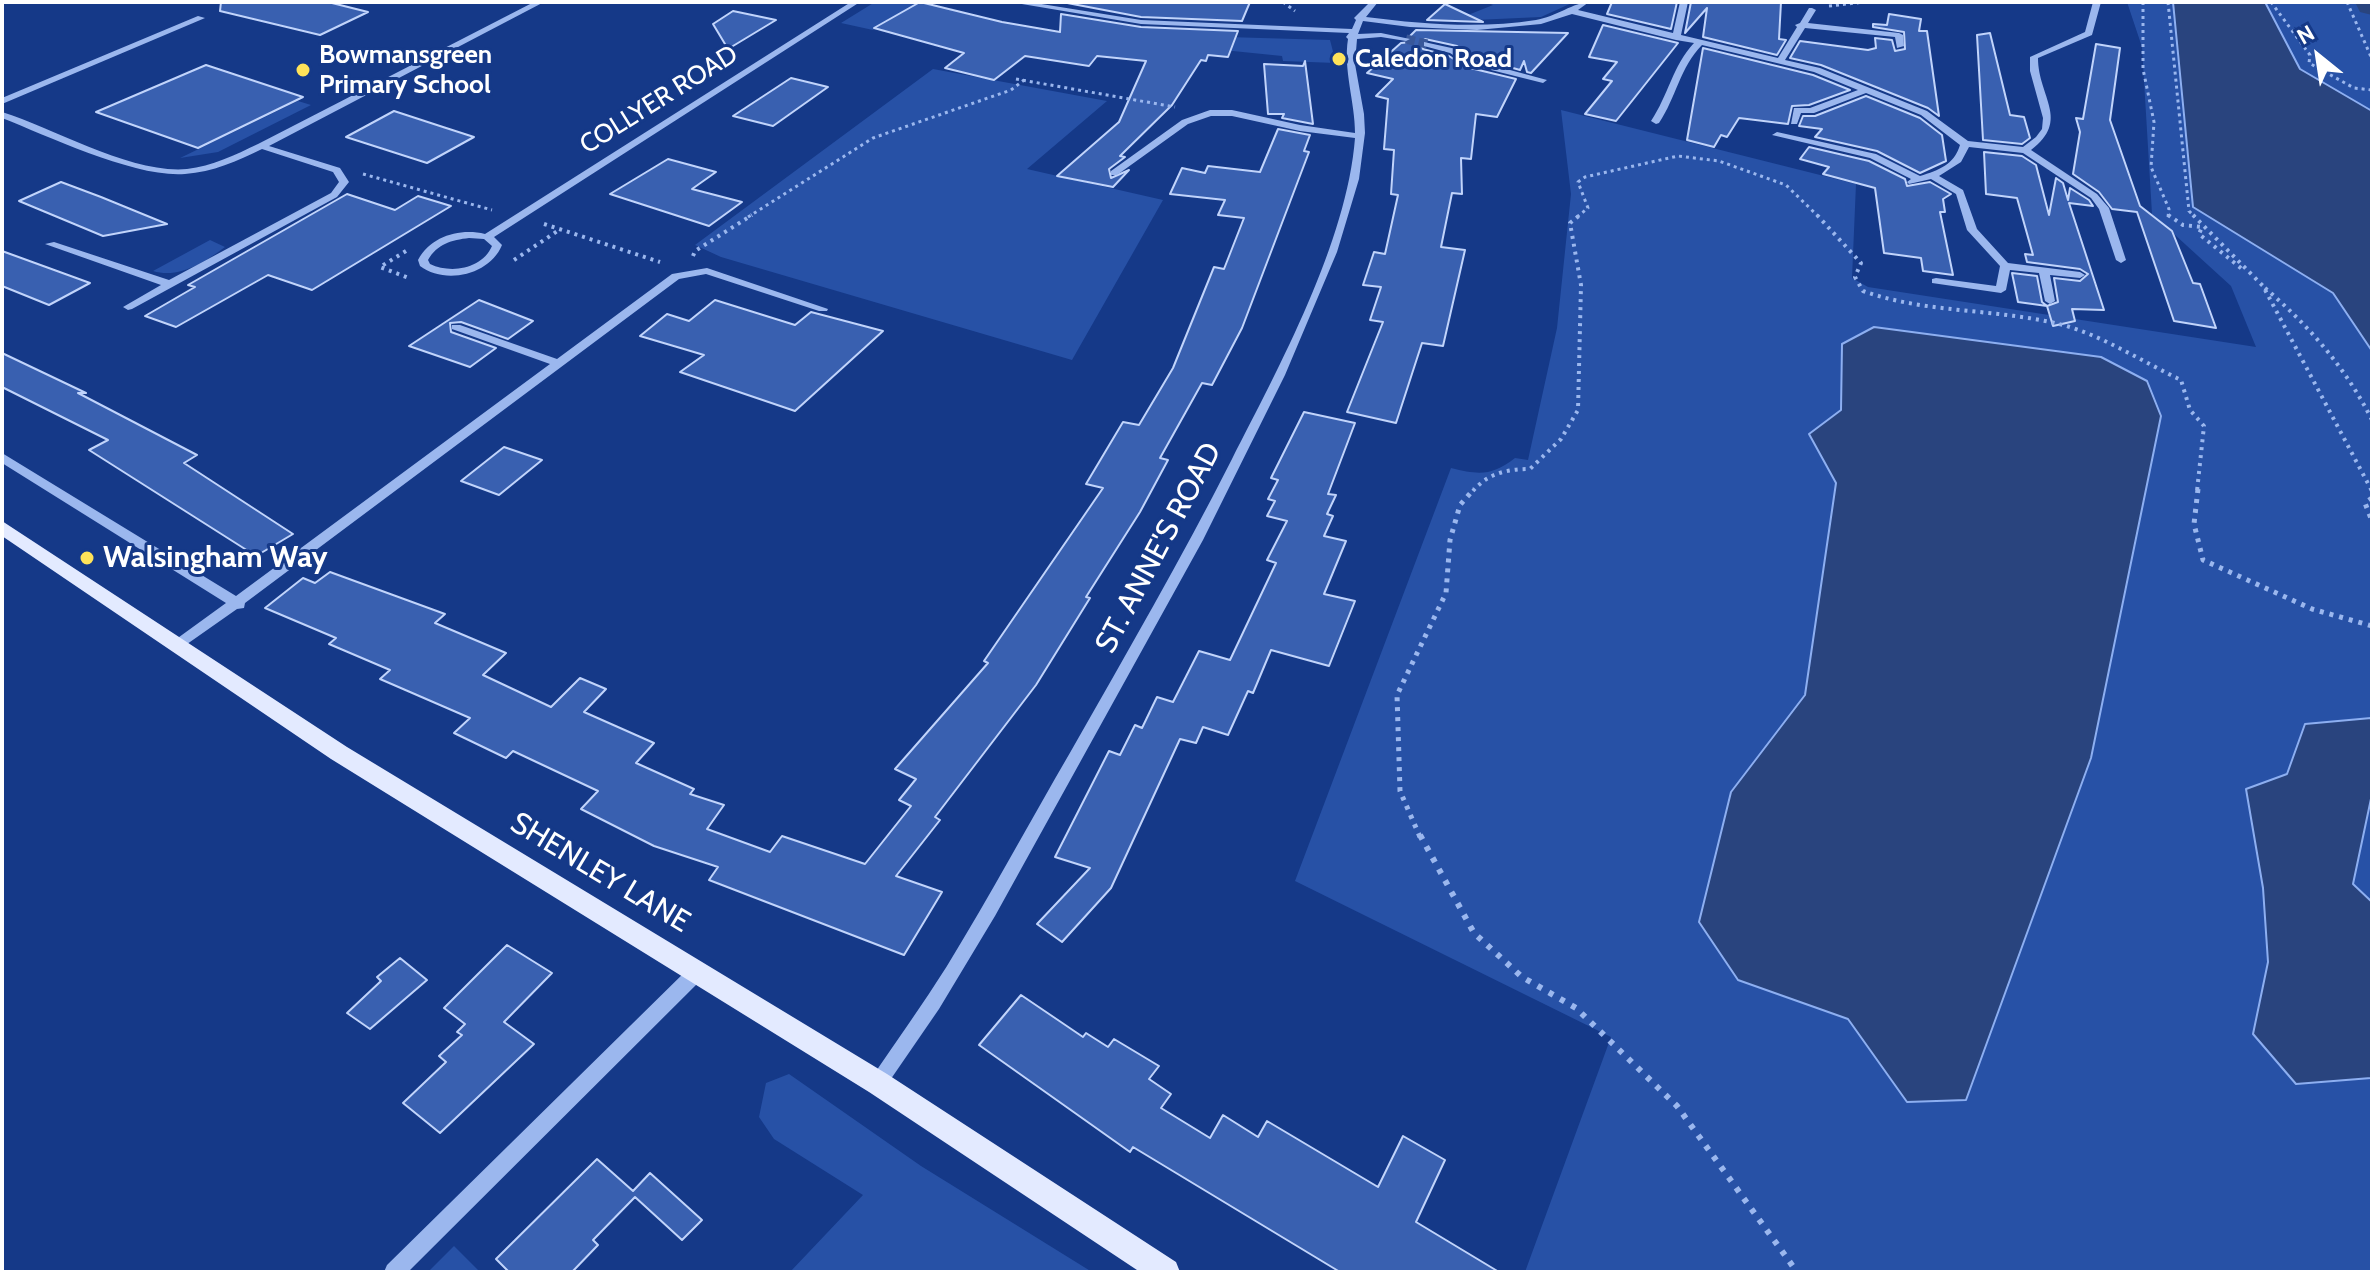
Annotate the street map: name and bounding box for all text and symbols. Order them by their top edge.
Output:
north arrow [2278,16,2358,96]
text: N [2292,19,2319,50]
place label: Bowmansgreen Primary School [319,39,492,100]
street label: COLLYER ROAD [574,39,744,161]
place label: Caledon Road [1355,43,1512,75]
marker: Caledon Road [1330,50,1348,68]
marker: Bowmansgreen Primary School [294,61,312,79]
street label: ST. ANNE'S ROAD [1088,437,1230,659]
place label: Walsingham Way [103,540,328,576]
marker: Walsingham Way [78,549,96,567]
street label: SHENLEY LANE [504,805,696,941]

